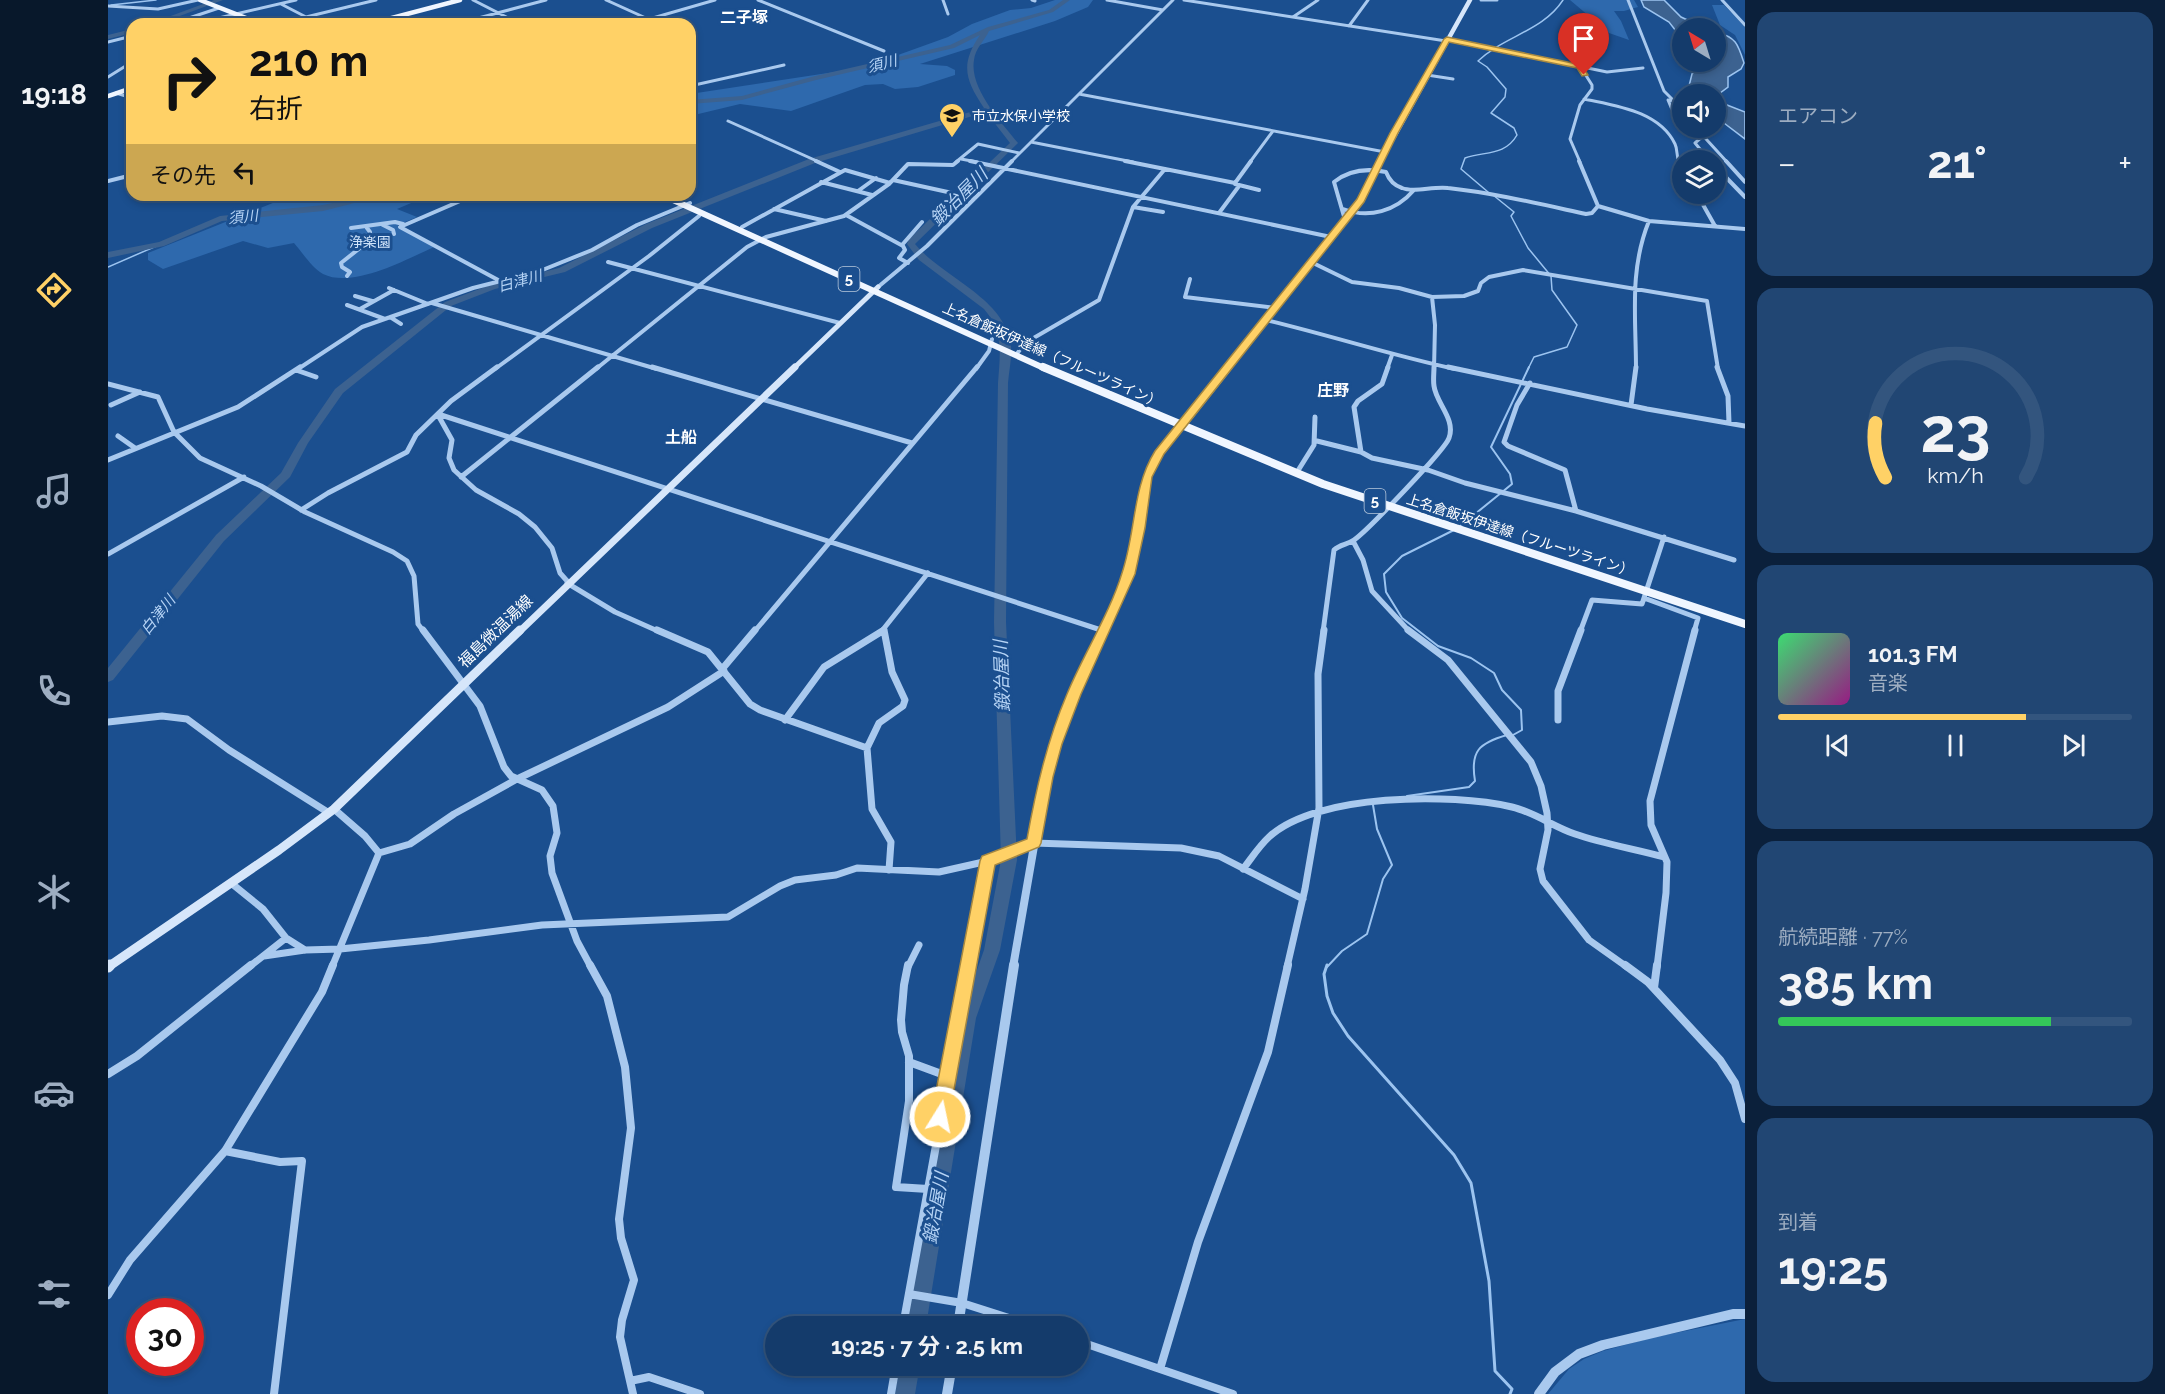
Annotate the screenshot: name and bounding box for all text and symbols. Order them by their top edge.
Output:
district label: 二子塚 [720,8,768,27]
pin [1558,13,1609,75]
north arrow [1672,18,1726,72]
map controls [1672,18,1726,204]
icon: arrive [1567,22,1600,55]
text: 210 m [249,37,368,86]
icon: right [150,42,228,120]
water label: 須川 [865,51,901,76]
text: 19:18 [21,79,87,110]
button: sound [1672,84,1726,138]
text: 右折 [249,93,303,124]
school or university icon: 市立水保小学校 [937,101,967,139]
text: エアコン [1778,104,1858,128]
place label: 市立水保小学校 [972,108,1070,124]
text: 21° [1927,136,1987,189]
text: − [1778,144,1796,183]
text: + [2118,144,2132,183]
button: layers [1672,150,1726,204]
icon: left [228,156,261,189]
text: その先 [150,162,216,188]
water label: 鍛冶屋川 [926,162,993,230]
water label: 須川 [227,206,261,228]
park label: 浄楽園 [349,234,391,250]
water label: 白津川 [496,266,546,296]
road number: 5 [838,267,860,291]
icon: directions [33,269,75,311]
street label: 上名倉飯坂伊達線（フルーツライン） [940,299,1164,411]
district label: 庄野 [1317,381,1349,400]
text: 23 [1920,393,1990,467]
district label: 土船 [665,428,697,447]
text: km/h [1927,463,1983,488]
icon: music [33,470,75,512]
road number: 5 [1364,489,1386,513]
street label: 上名倉飯坂伊達線（フルーツライン） [1404,491,1636,579]
water label: 白津川 [137,590,180,638]
street label: 福島微温湯線 [454,591,536,672]
water label: 鍛冶屋川 [990,638,1013,712]
text: 101.3 FM [1868,641,1957,667]
icon: phone [33,670,75,712]
text: 音楽 [1868,671,1908,695]
icon: previous [1821,729,1854,762]
icon: pause [1939,729,1972,762]
icon: next [2057,729,2090,762]
icon: climate [33,871,75,913]
text: 航続距離 · 77% [1778,925,1908,949]
text: 385 km [1778,957,1933,1010]
icon: car [33,1072,75,1114]
position arrow [908,1085,972,1149]
water label: 鍛冶屋川 [919,1169,952,1245]
text: 到着 [1778,1210,1818,1234]
text: 19:25 [1778,1242,1888,1295]
icon: filters [33,1273,75,1315]
speed limit sign: 30 [126,1298,204,1376]
text: 19:25 · 7 分 · 2.5 km [831,1333,1023,1359]

